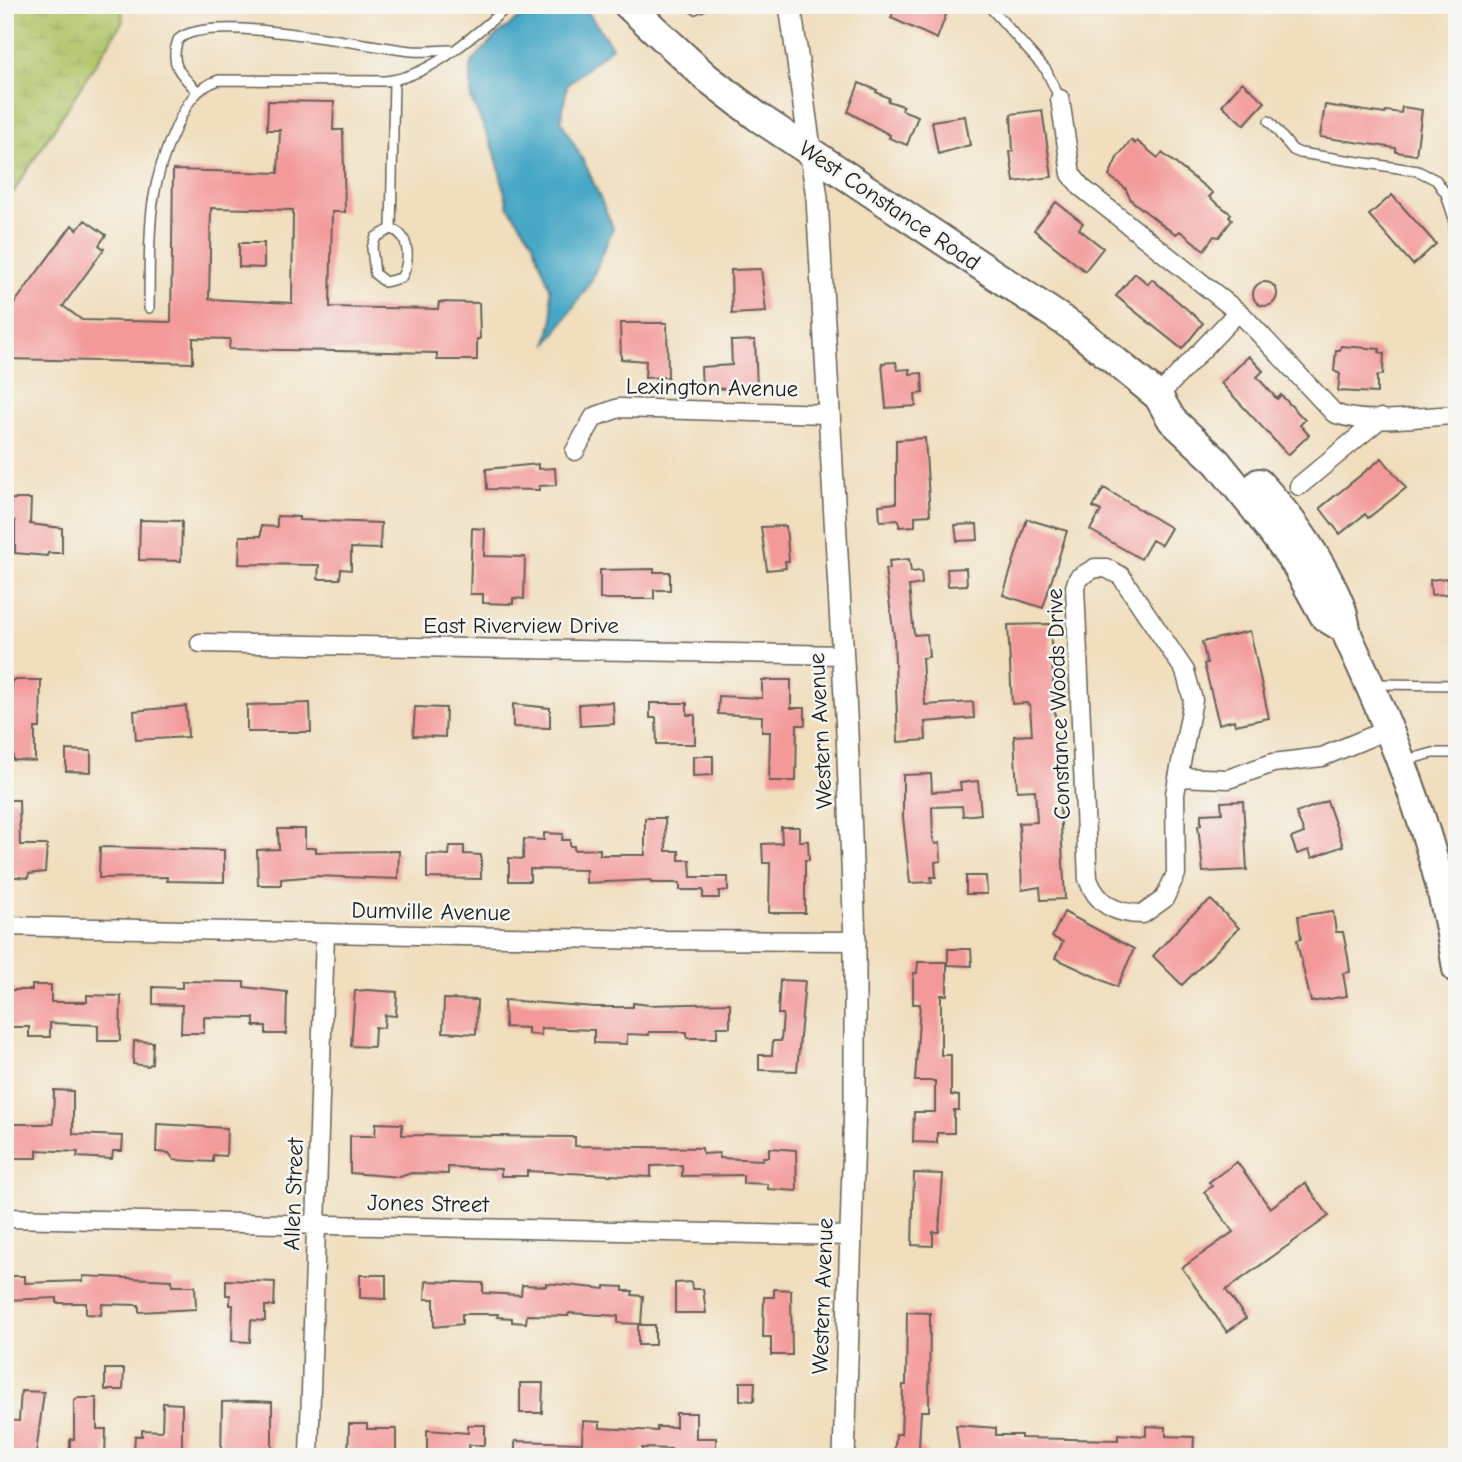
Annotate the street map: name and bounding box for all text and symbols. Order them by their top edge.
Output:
street label: West Constance Road [794,135,985,276]
street label: Lexington Avenue [626,372,798,403]
street label: Constance Woods Drive [1041,588,1076,820]
street label: East Riverview Drive [423,612,619,639]
street label: Western Avenue [803,652,838,810]
street label: Dumville Avenue [351,897,511,926]
street label: Allen Street [278,1136,309,1251]
street label: Jones Street [367,1189,491,1218]
street label: Western Avenue [806,1217,839,1375]

